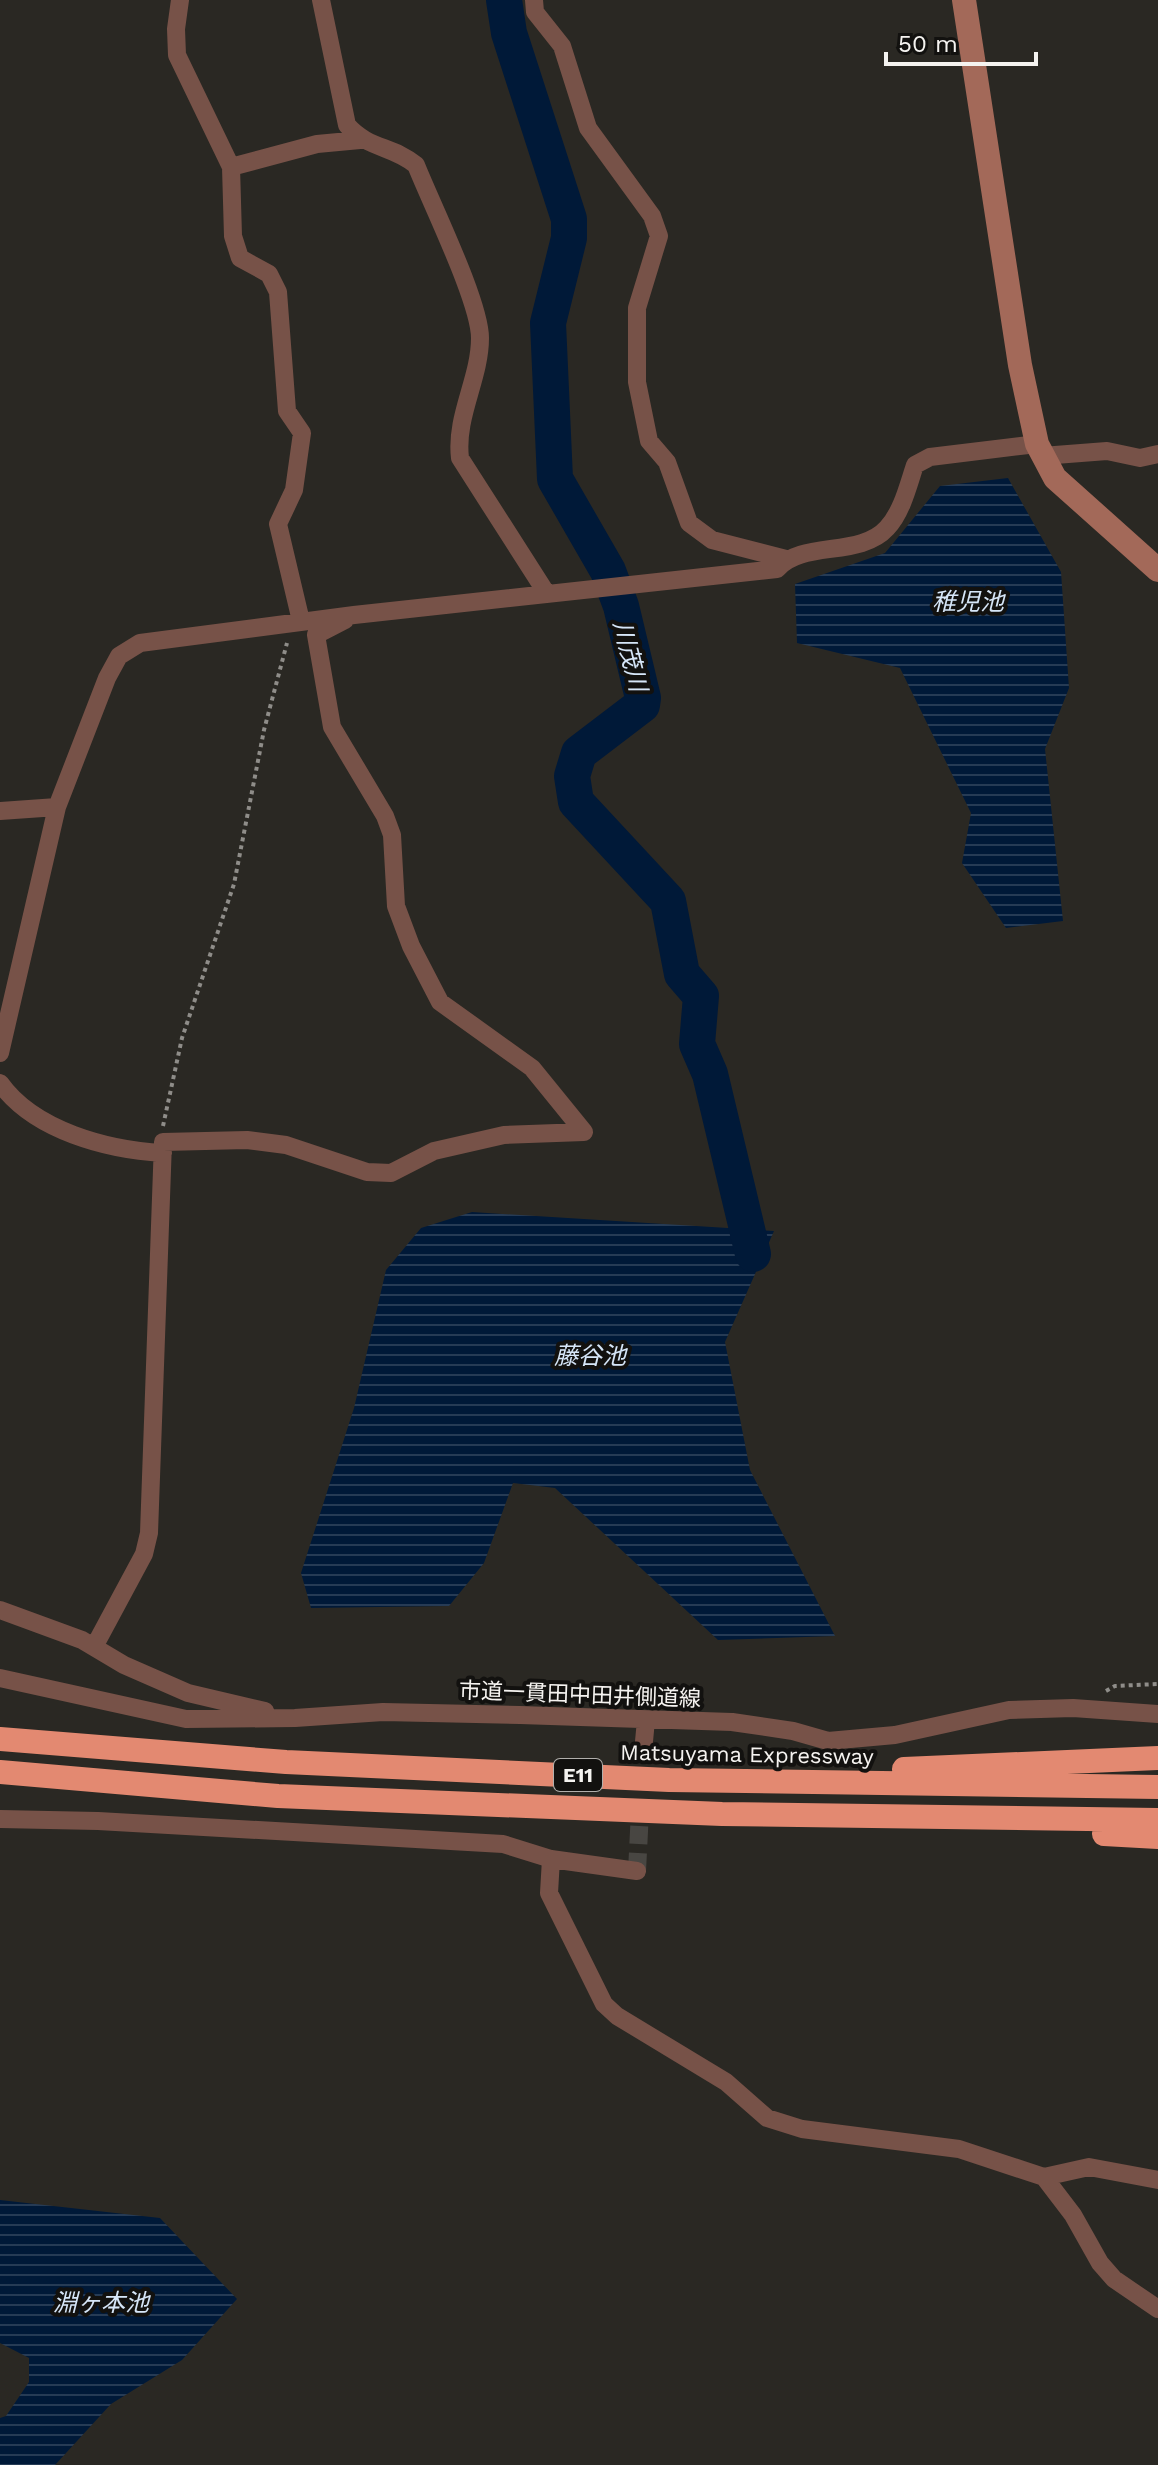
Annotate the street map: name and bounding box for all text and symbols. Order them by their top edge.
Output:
scale bar [886,16,1036,66]
text: 50 m [898,30,958,58]
water label: 稚児池 [932,588,1006,616]
water label: 川茂川 [608,618,653,697]
water label: 藤谷池 [554,1342,628,1370]
street label: 市道一貫田中田井側道線 [459,1678,701,1711]
street label: Matsuyama Expressway [620,1740,875,1769]
road number: E11 [554,1759,602,1791]
water label: 淵ヶ本池 [53,2289,151,2317]

